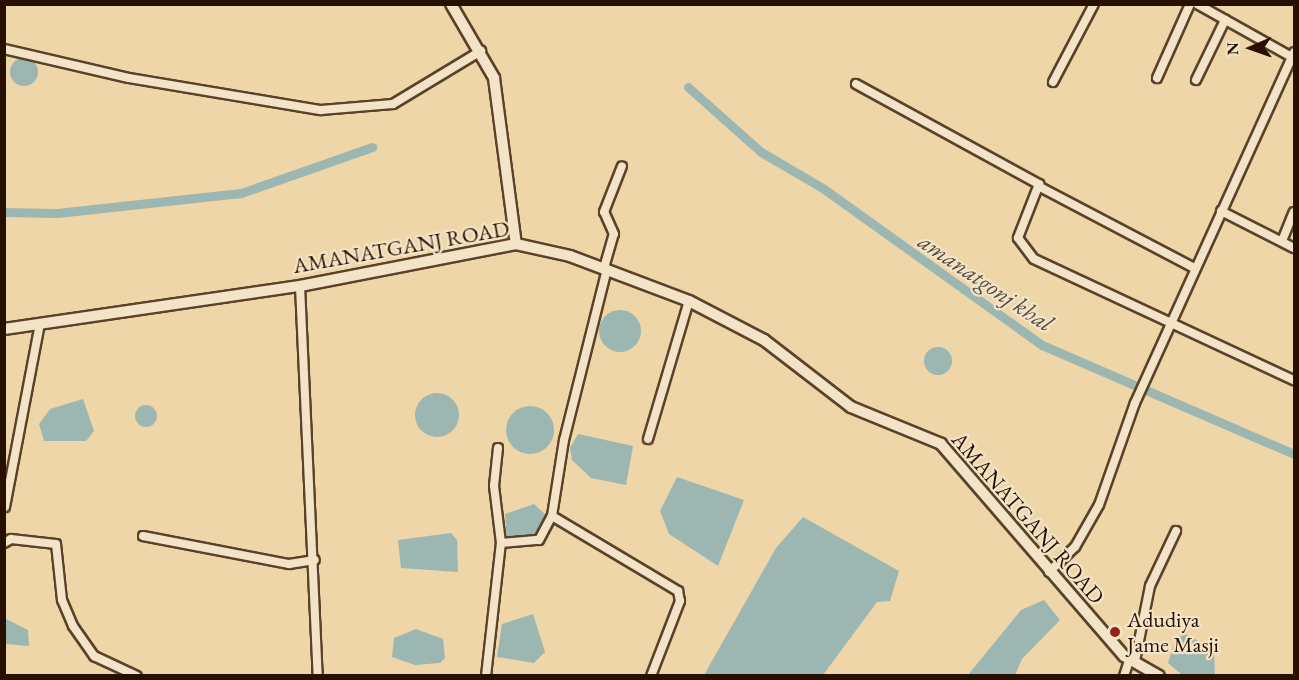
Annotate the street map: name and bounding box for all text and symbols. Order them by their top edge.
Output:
north arrow [1221,18,1281,78]
text: N [1222,42,1243,55]
street label: AMANATGANJ ROAD [291,215,511,279]
water label: amanatgonj khal [913,226,1059,338]
street label: AMANATGANJ ROAD [946,427,1110,609]
place label: Adudiya Jame Masji [1127,606,1219,658]
marker: Adudiya Jame Masji [1108,625,1122,639]

